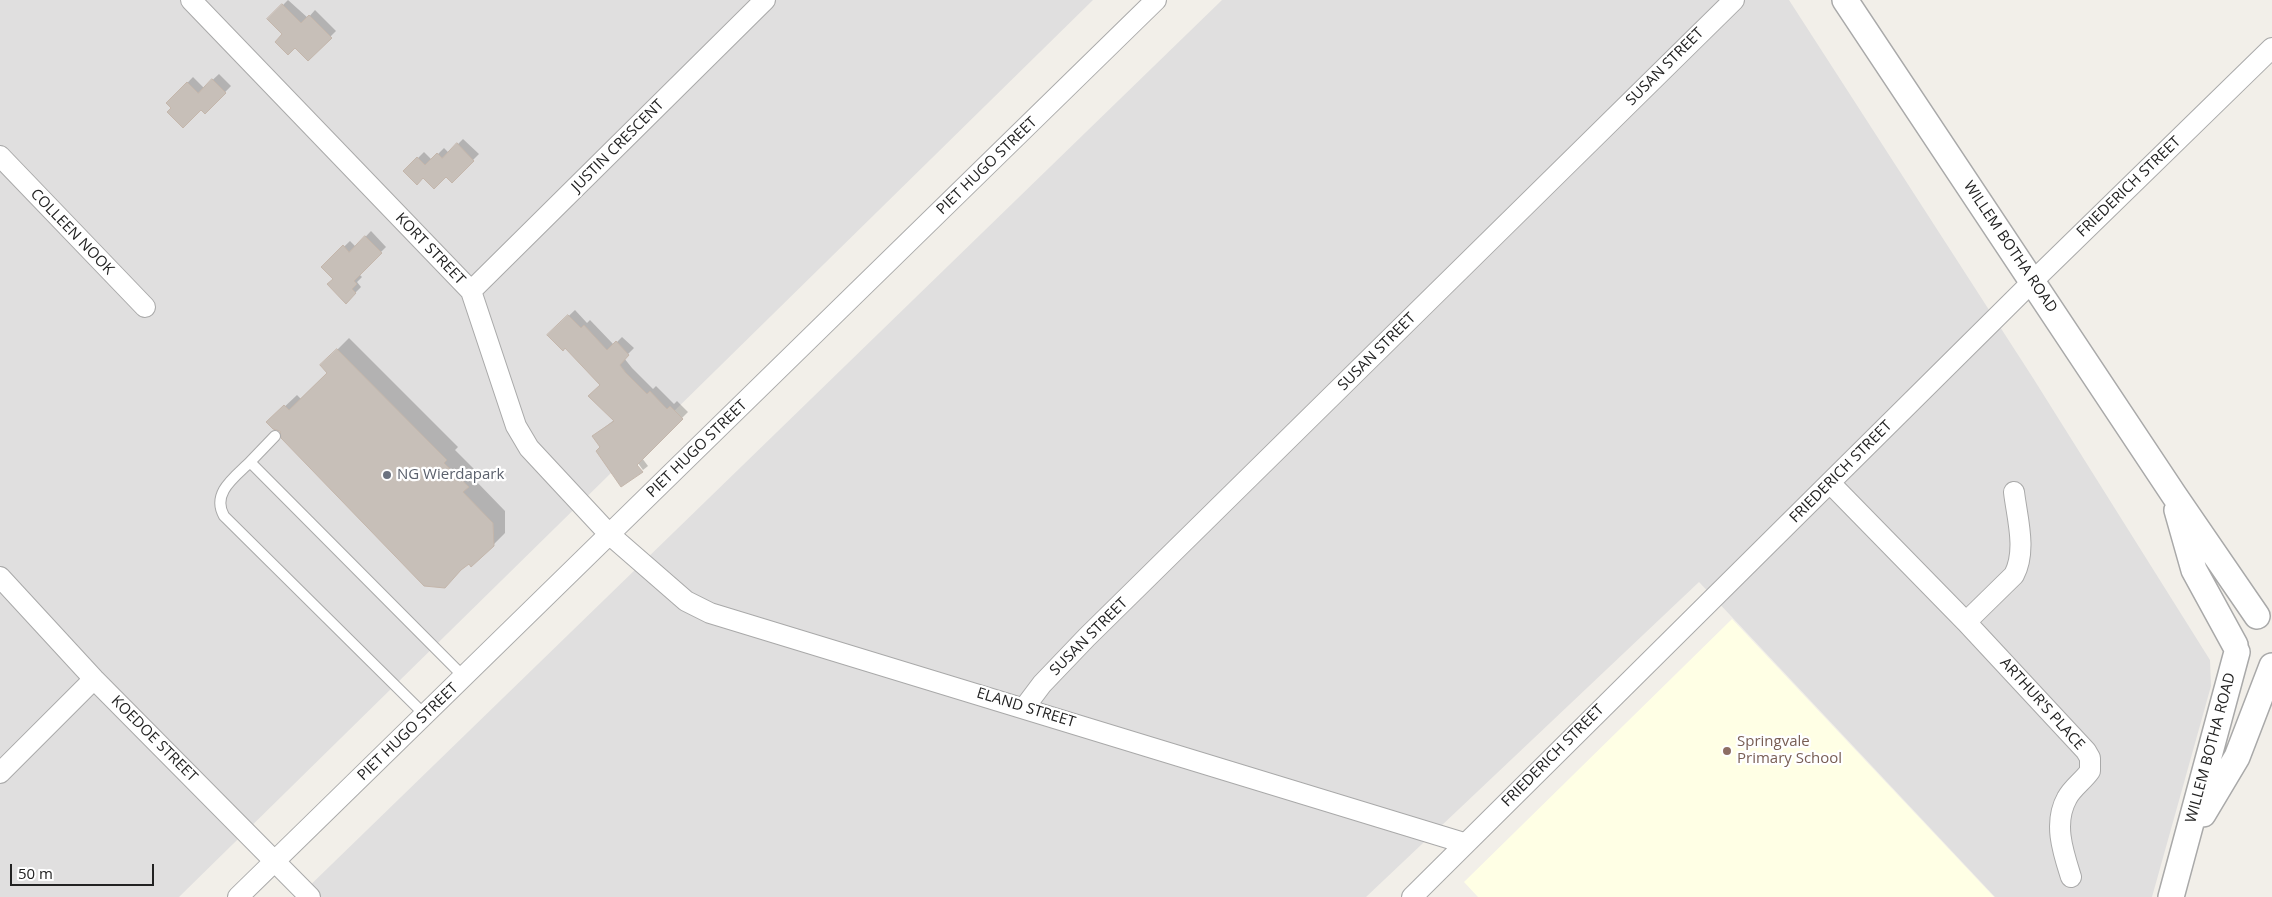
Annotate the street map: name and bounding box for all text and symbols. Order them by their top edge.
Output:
street label: SUSAN STREET [1622,24,1708,110]
street label: JUSTIN CRESCENT [568,96,668,196]
street label: PIET HUGO STREET [933,113,1041,219]
street label: FRIEDERICH STREET [2073,133,2185,241]
street label: WILLEM BOTHA ROAD [1959,178,2061,316]
street label: COLLEEN NOOK [26,185,118,279]
street label: KORT STREET [391,209,469,289]
street label: SUSAN STREET [1334,309,1420,395]
street label: PIET HUGO STREET [643,396,751,502]
street label: FRIEDERICH STREET [1786,417,1896,527]
place label: NG Wierdapark [397,466,504,484]
marker: NG Wierdapark [381,469,393,481]
street label: SUSAN STREET [1046,594,1132,680]
street label: ARTHUR'S PLACE [1996,654,2088,754]
street label: WILLEM BOTHA ROAD [2182,671,2240,825]
street label: PIET HUGO STREET [354,679,462,785]
street label: ELAND STREET [974,684,1078,732]
street label: KOEDOE STREET [107,692,201,786]
street label: FRIEDERICH STREET [1498,701,1608,811]
place label: Springvale Primary School [1737,733,1842,768]
marker: Springvale Primary School [1721,745,1733,757]
scale bar [12,854,156,886]
text: 50 m [18,863,53,883]

